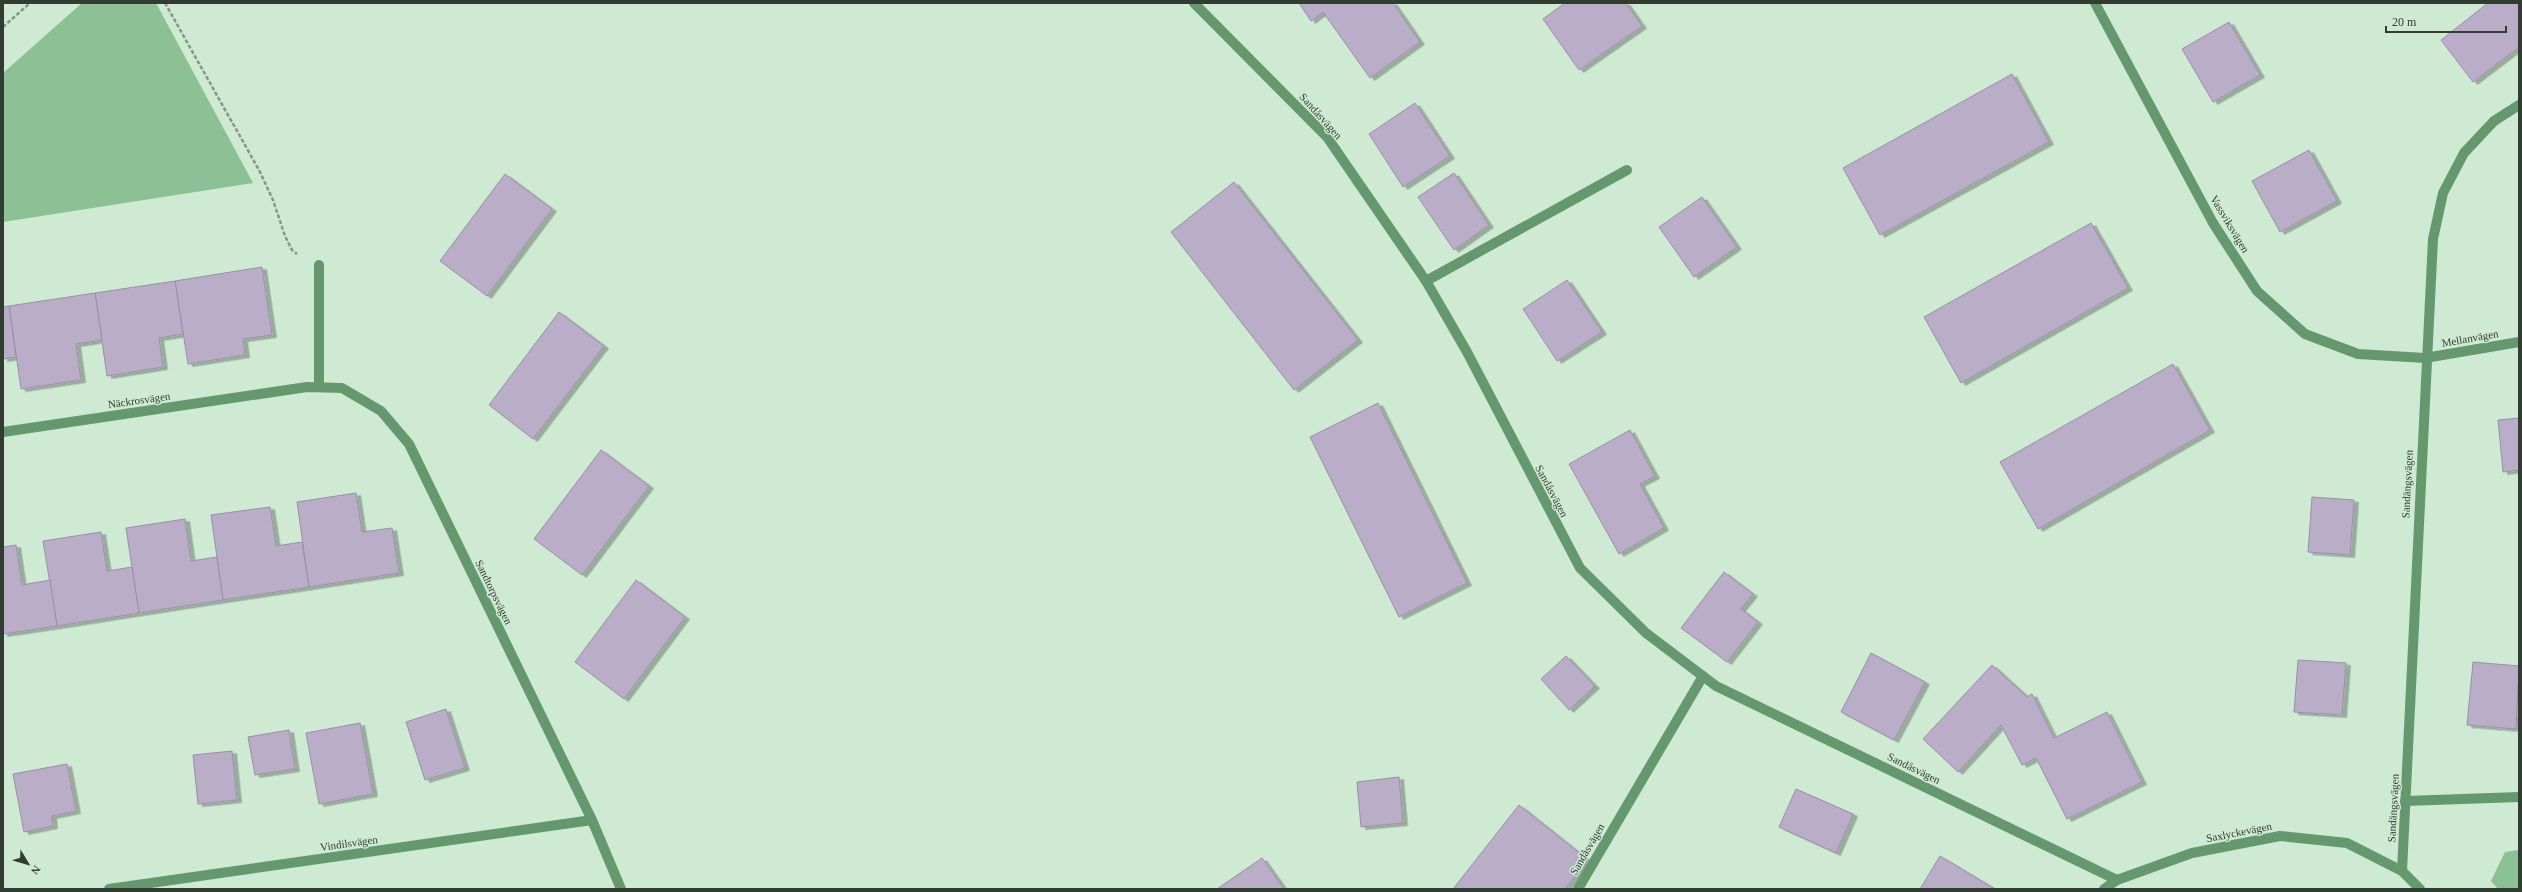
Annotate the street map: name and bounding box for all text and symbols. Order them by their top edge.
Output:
scale bar [2386,8,2506,34]
text: 20 m [2392,15,2417,29]
street label: Sandåsvägen [1297,91,1345,142]
street label: Vassviksvägen [2208,193,2252,255]
street label: Mellanvägen [2441,327,2500,349]
street label: Näckrosvägen [107,390,171,410]
street label: Sandängsvägen [2399,449,2415,518]
street label: Sandåsvägen [1533,463,1571,520]
street label: Sandtorpsvägen [473,558,515,627]
street label: Sandåsvägen [1886,750,1943,786]
street label: Sandängsvägen [2385,773,2401,842]
street label: Saxlyckevägen [2205,820,2273,844]
street label: Sandåsvägen [1567,821,1607,877]
street label: Vindilsvägen [319,833,379,853]
north arrow [8,844,48,884]
text: N [29,863,43,877]

